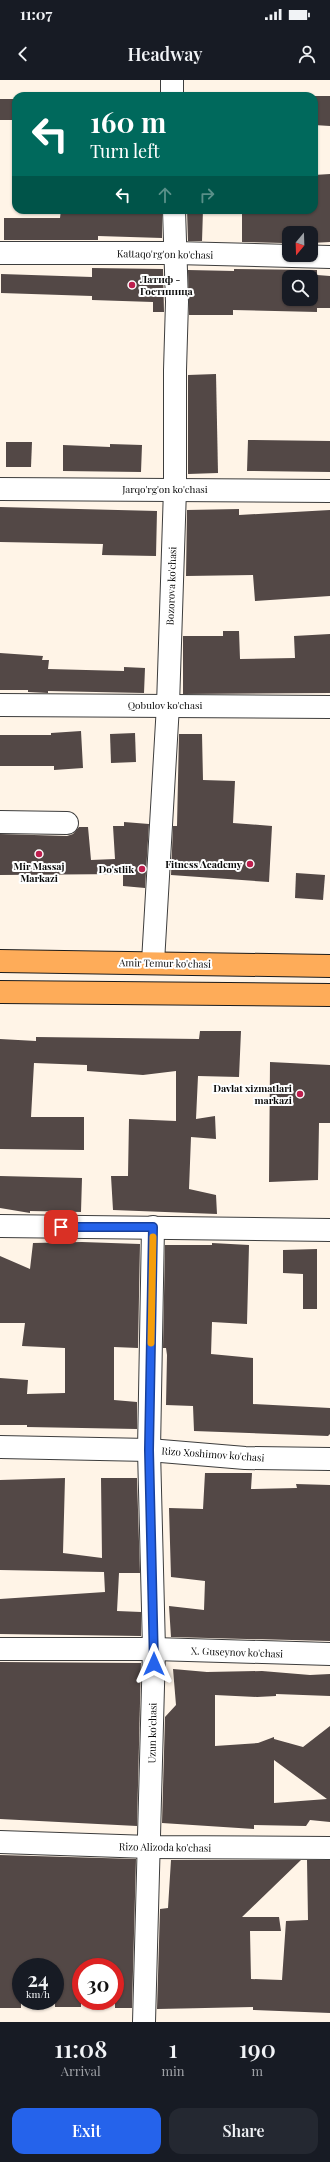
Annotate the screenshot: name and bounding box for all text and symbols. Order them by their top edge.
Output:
text: 11:07 [20,4,52,24]
text: Headway [128,42,202,66]
icon: back [12,43,34,65]
icon: person [296,43,318,65]
text: 160 m [90,103,166,140]
icon: left [24,108,76,160]
text: Turn left [90,139,160,163]
icon: left [112,184,134,206]
icon: ahead [154,184,176,206]
icon: right [196,184,218,206]
north arrow [282,226,318,262]
map controls [282,226,318,306]
street label: Kattaqo'rg'on ko'chasi [117,246,213,262]
button: search [282,270,318,306]
place label: Латиф - Гостиница [139,272,194,298]
marker: Латиф - Гостиница [127,280,137,290]
street label: Jarqo'rg'on ko'chasi [121,482,208,496]
street label: Bozorova ko'chasi [163,546,179,626]
street label: Qobulov ko'chasi [128,698,202,712]
marker: Mir Massaj Markazi [34,849,44,859]
place label: Fitness Academy [165,857,243,871]
place label: Mir Massaj Markazi [14,859,65,885]
marker: Fitness Academy [245,859,255,869]
place label: Do'stlik [99,862,134,876]
marker: Do'stlik [137,864,147,874]
street label: Amir Temur ko'chasi [118,955,211,971]
place label: Davlat xizmatlari markazi [213,1081,292,1107]
marker: Davlat xizmatlari markazi [295,1089,305,1099]
pin [44,1210,78,1244]
icon: arrive [50,1216,72,1238]
street label: Rizo Xoshimov ko'chasi [161,1443,265,1465]
position arrow [133,1643,175,1685]
street label: X. Guseynov ko'chasi [191,1643,283,1661]
street label: Uzun ko'chasi [144,1702,160,1763]
street label: Rizo Alizoda ko'chasi [119,1839,211,1855]
speed limit sign: 30 [72,1958,124,2010]
text: 24 [27,1965,49,1992]
text: km/h [26,1987,50,2001]
text: 11:08 [54,2032,107,2064]
text: 1 [168,2032,178,2064]
text: 190 [239,2032,276,2064]
text: Arrival [61,2062,101,2079]
text: min [161,2062,185,2079]
text: m [252,2062,263,2079]
button: Exit [12,2108,161,2154]
button: Share [169,2108,318,2154]

